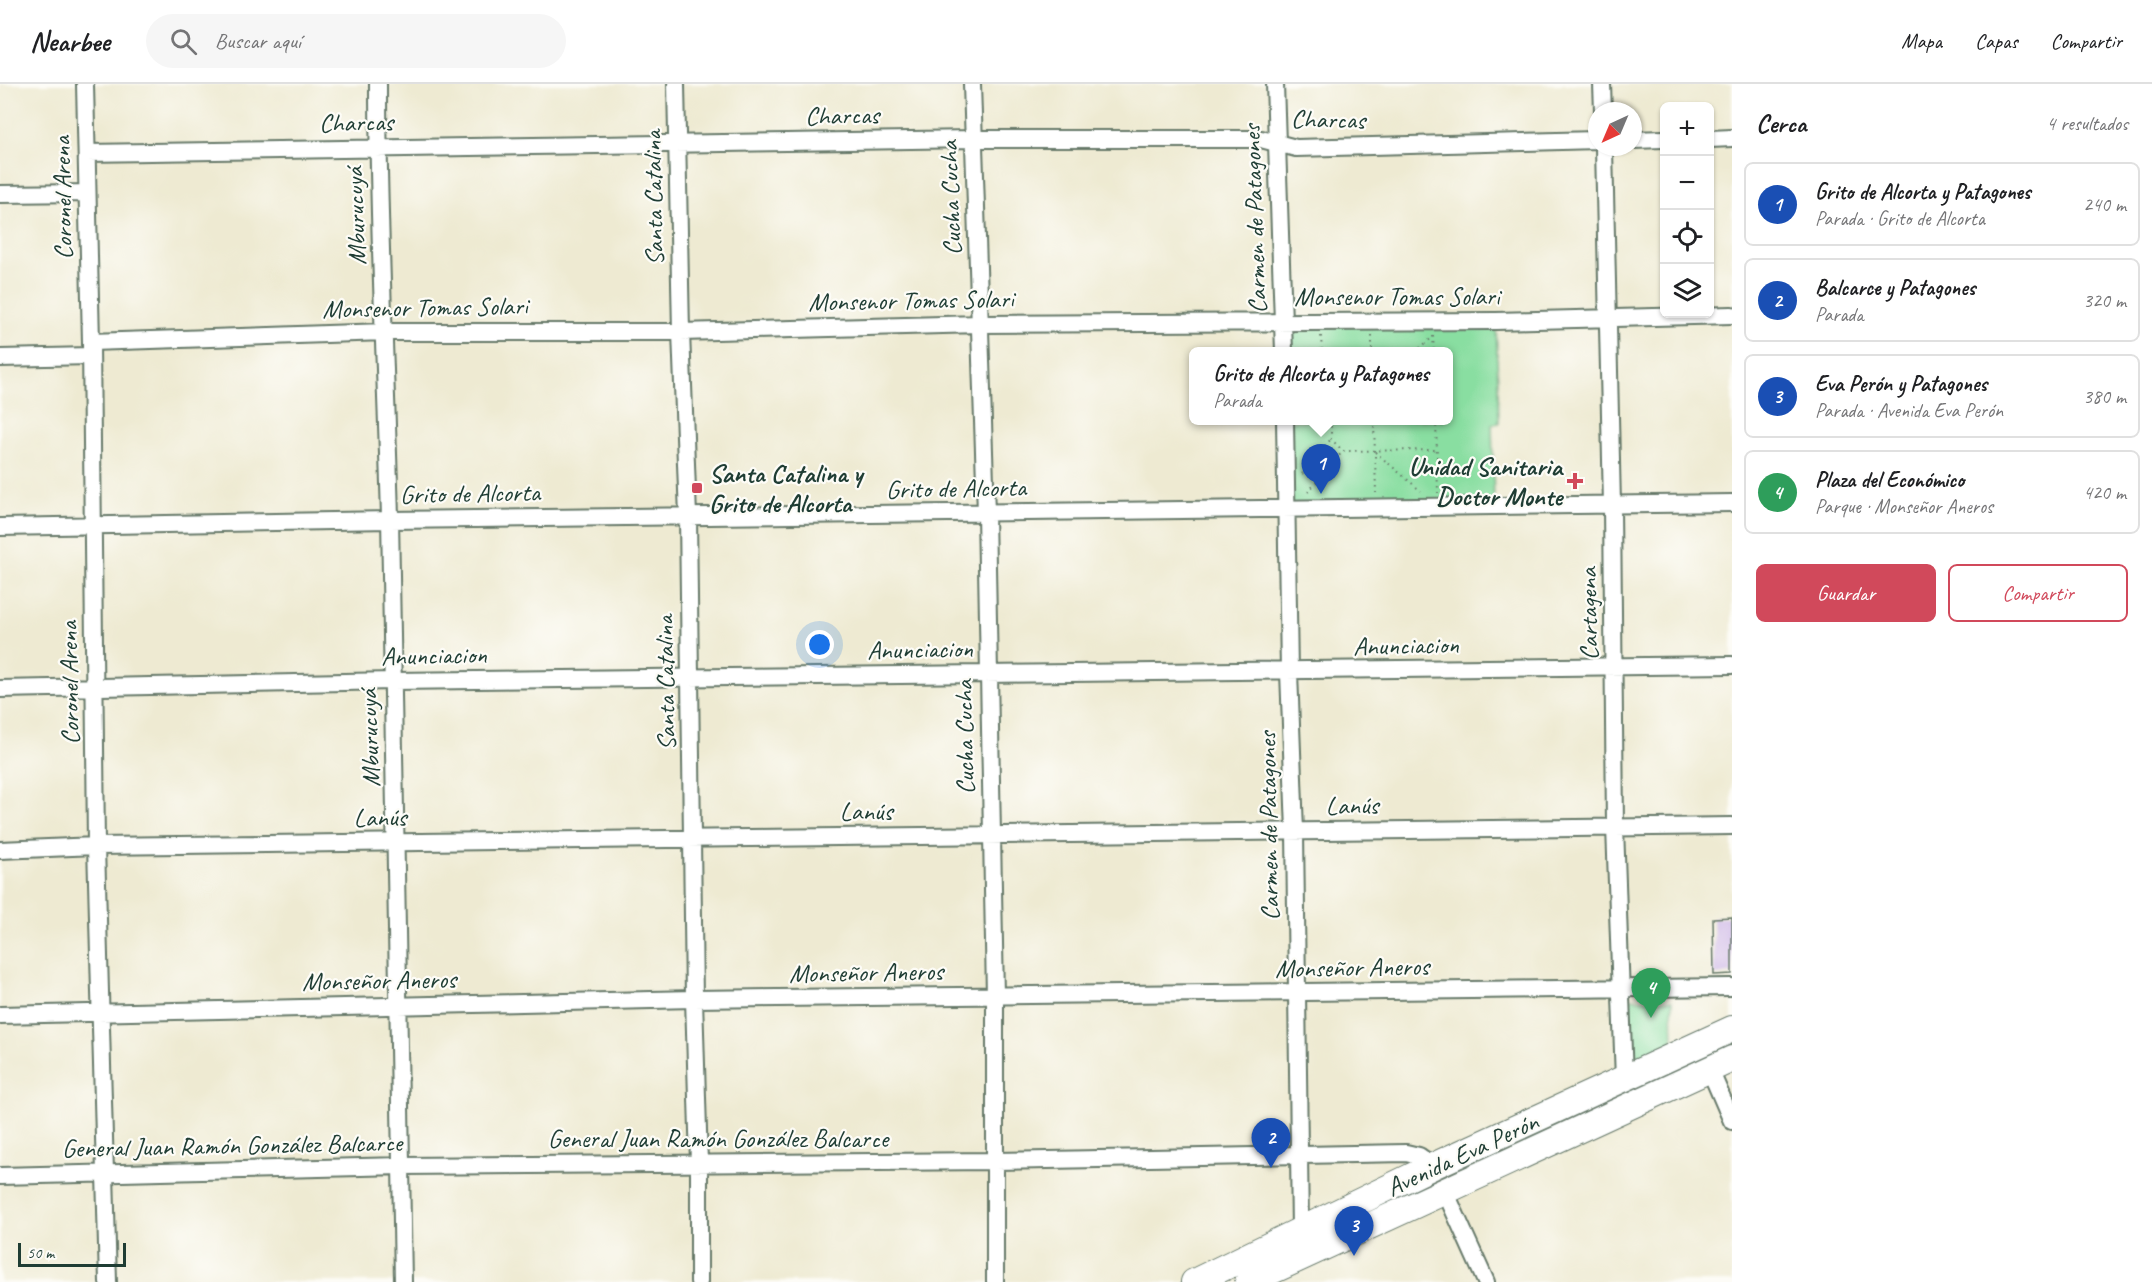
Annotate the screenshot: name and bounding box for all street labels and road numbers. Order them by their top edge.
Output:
street label: Charcas [805,98,881,133]
street label: Charcas [1291,102,1367,137]
street label: Charcas [319,105,395,140]
street label: Carmen de Patagones [1235,122,1274,314]
street label: Santa Catalina [636,128,671,266]
street label: Coronel Arena [45,134,80,260]
street label: Cucha Cucha [932,138,969,256]
street label: Mburucuyá [337,164,374,266]
street label: Monsenor Tomas Solari [1294,280,1503,313]
street label: Monsenor Tomas Solari [808,282,1017,319]
street label: Monsenor Tomas Solari [322,289,531,326]
street label: Grito de Alcorta [886,471,1028,506]
street label: Grito de Alcorta [400,476,542,511]
street label: Cartagena [1571,566,1606,661]
street label: Santa Catalina [648,613,683,751]
street label: Coronel Arena [52,619,87,745]
street label: Anunciacion [1353,628,1459,663]
street label: Anunciacion [867,632,973,667]
street label: Anunciacion [381,638,487,673]
street label: Cucha Cucha [947,678,982,795]
street label: Mburucuyá [351,686,388,788]
street label: Carmen de Patagones [1250,729,1287,921]
street label: Lanús [1325,789,1381,822]
street label: Lanús [840,795,894,828]
street label: Lanús [353,801,409,834]
street label: Monseñor Aneros [1275,950,1431,985]
street label: Monseñor Aneros [789,955,945,990]
street label: Monseñor Aneros [302,963,458,998]
street label: Avenida Eva Perón [1381,1104,1545,1204]
street label: General Juan Ramón González Balcarce [548,1122,891,1155]
street label: General Juan Ramón González Balcarce [62,1126,405,1165]

